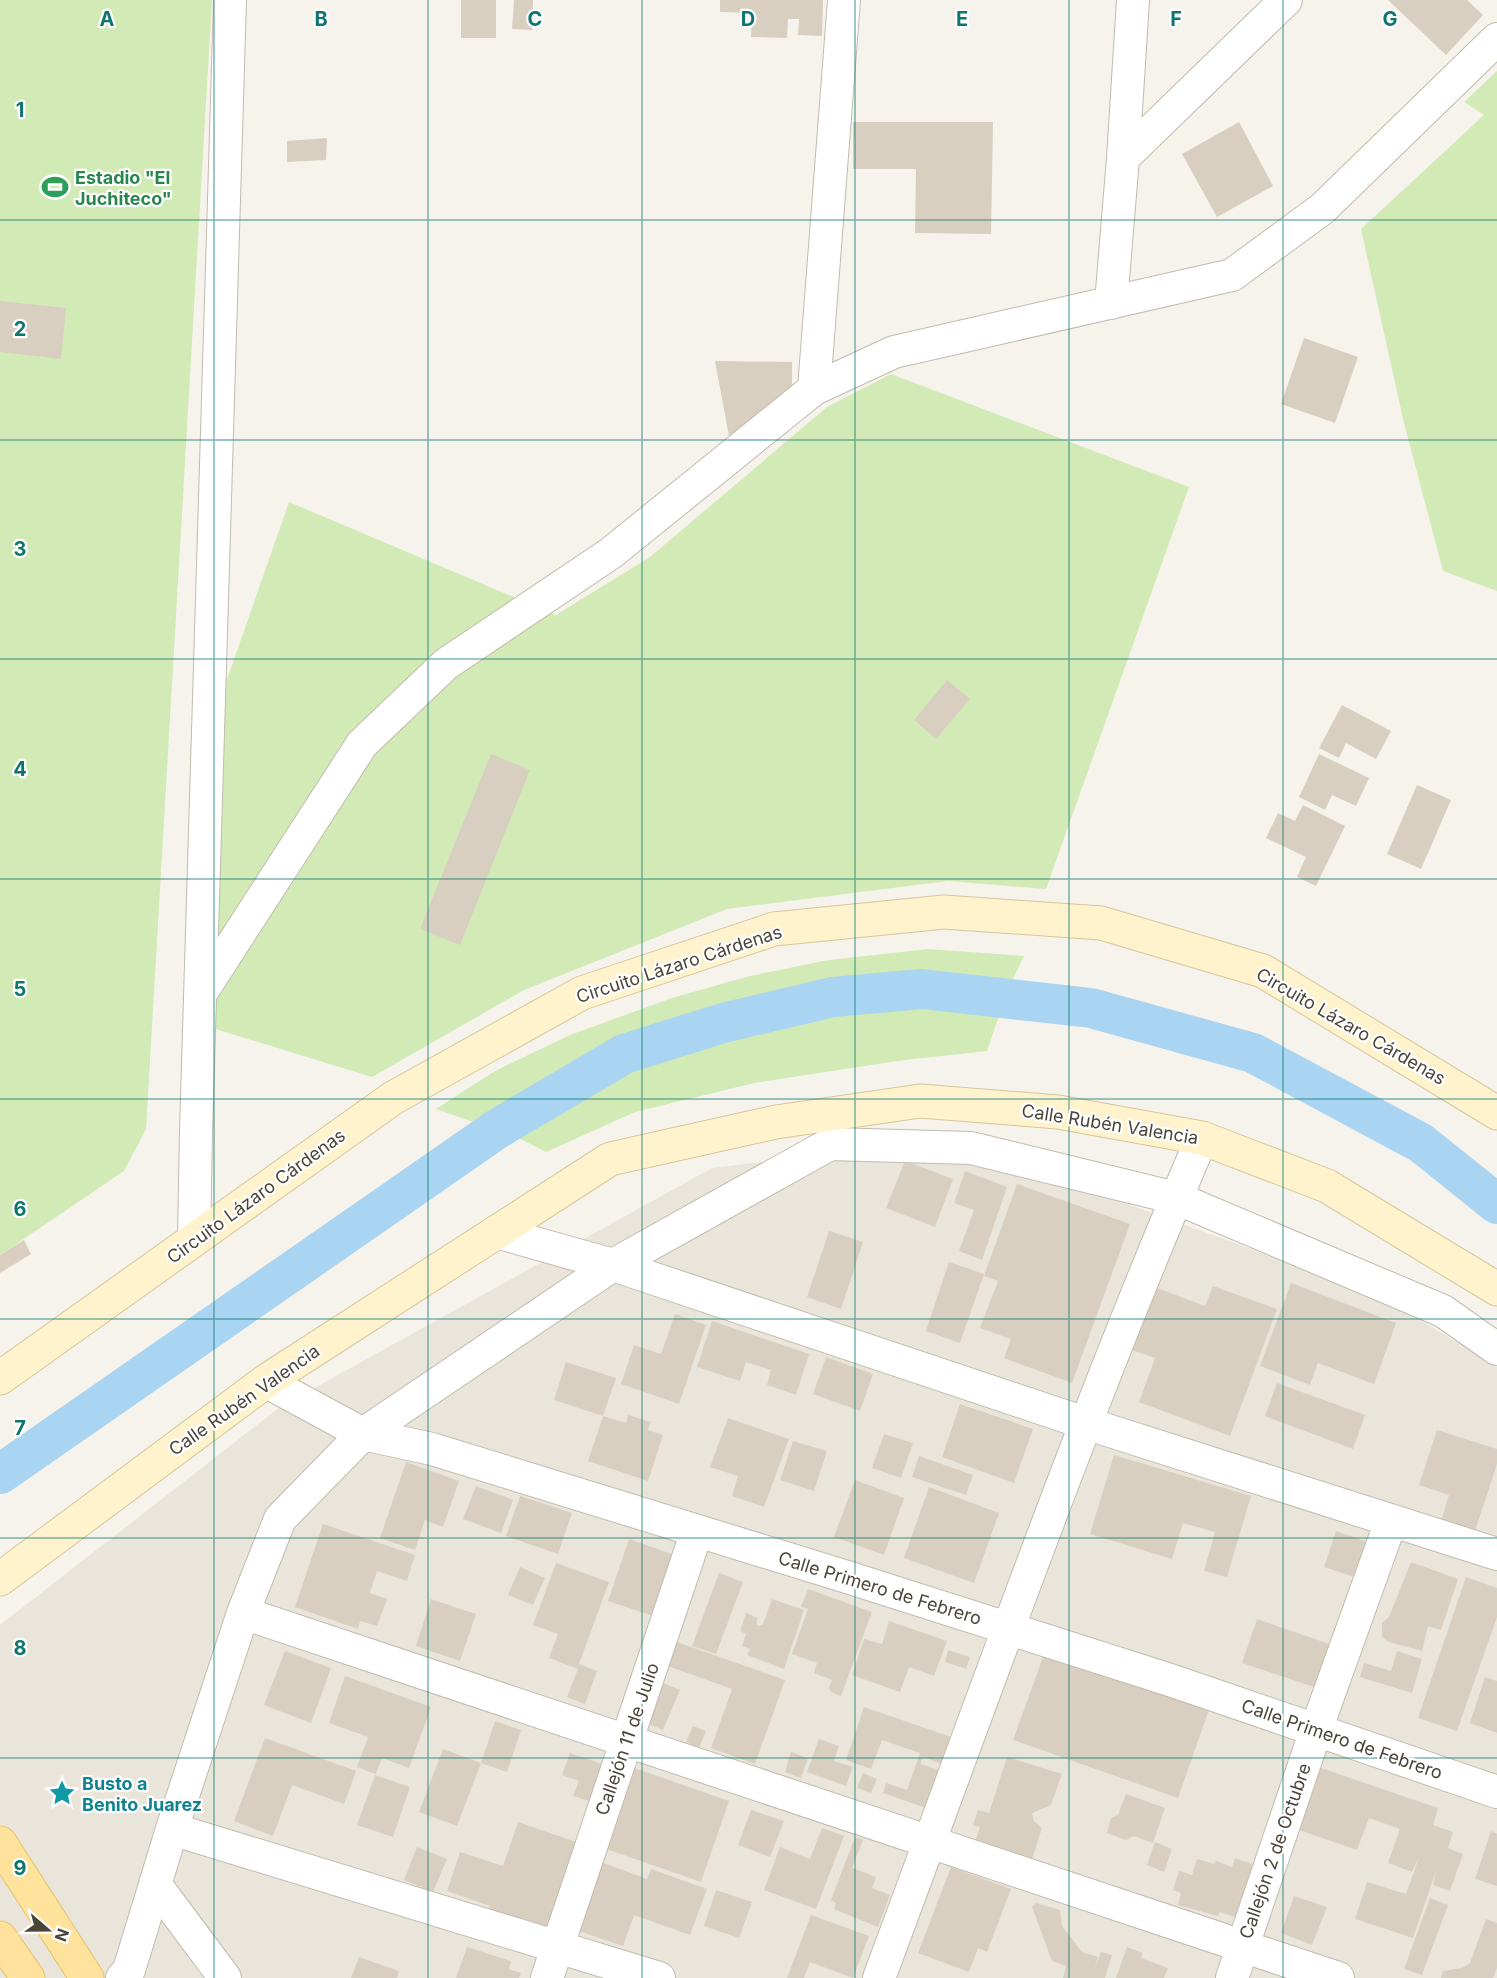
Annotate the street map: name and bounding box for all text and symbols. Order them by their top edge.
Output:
text: A [100,7,115,31]
text: B [314,7,328,31]
text: C [528,7,542,31]
text: D [741,7,755,31]
text: E [956,7,968,31]
text: F [1170,7,1182,31]
text: G [1382,7,1398,31]
text: 1 [16,98,24,122]
place label: Estadio "El Juchiteco" [75,167,172,209]
sports icon: Estadio "El Juchiteco" [40,172,70,202]
text: 2 [14,317,26,341]
text: 3 [14,537,26,561]
text: 4 [13,757,27,781]
street label: Circuito Lázaro Cárdenas [574,921,784,1007]
street label: Circuito Lázaro Cárdenas [1253,963,1449,1089]
text: 5 [14,977,26,1001]
street label: Calle Rubén Valencia [1020,1100,1200,1148]
street label: Circuito Lázaro Cárdenas [163,1124,349,1268]
text: 6 [14,1197,27,1221]
street label: Calle Rubén Valencia [165,1340,323,1460]
text: 7 [14,1416,26,1440]
street label: Calle Primero de Febrero [776,1547,984,1629]
text: 8 [13,1636,27,1660]
street label: Callejón 11 de Julio [591,1660,663,1818]
street label: Calle Primero de Febrero [1239,1695,1445,1783]
street label: Callejón 2 de Octubre [1235,1760,1315,1942]
place label: Busto a Benito Juarez [82,1773,202,1815]
place icon: Busto a Benito Juarez [47,1778,77,1808]
text: 9 [14,1856,27,1880]
north arrow [18,1900,78,1960]
text: N [51,1926,74,1944]

